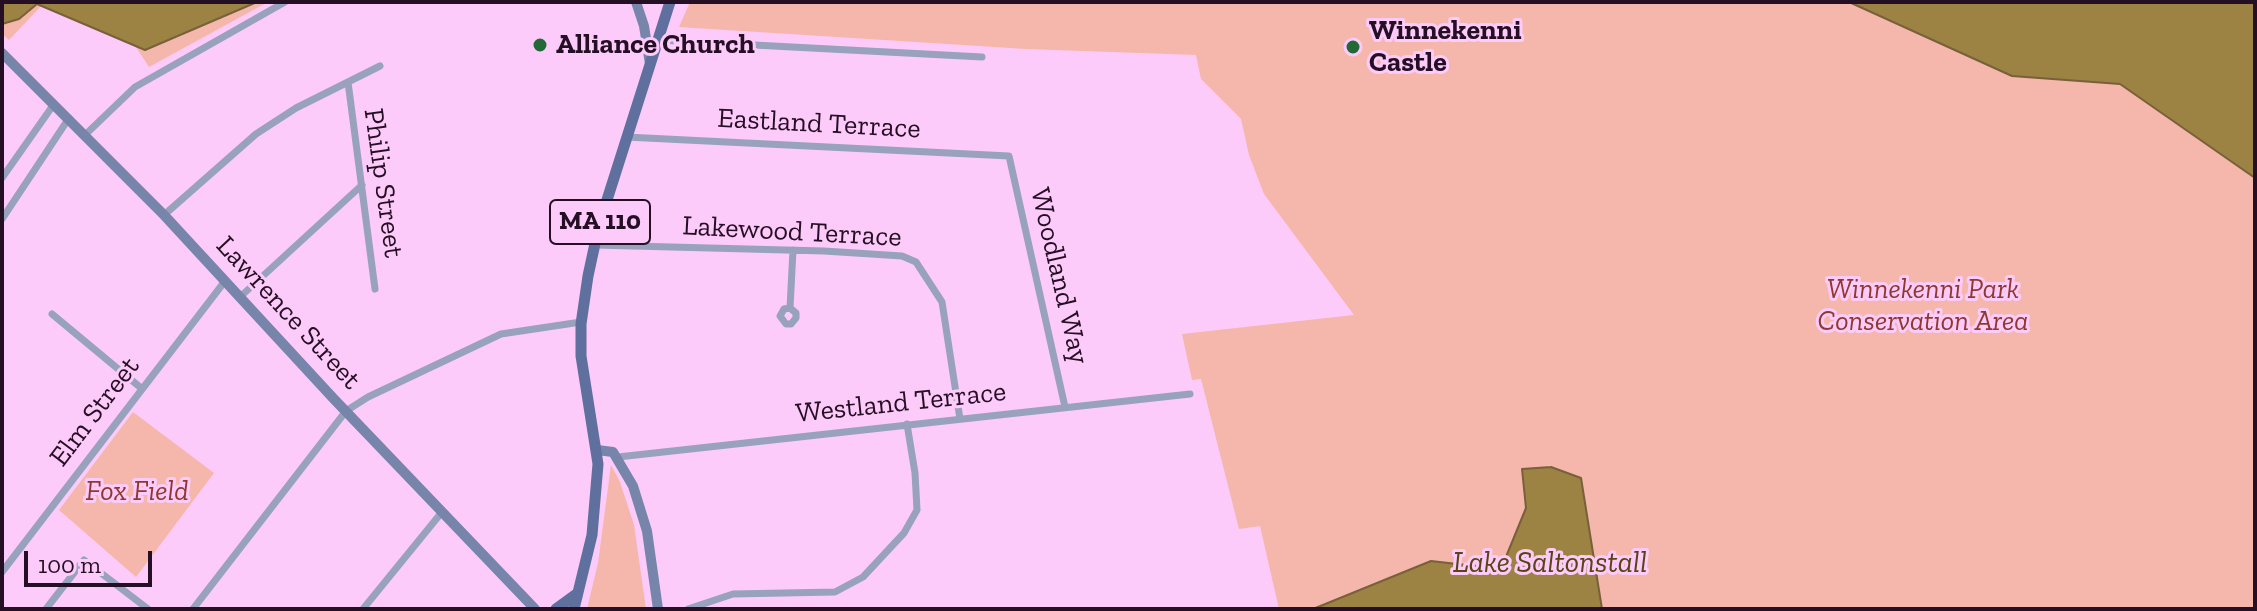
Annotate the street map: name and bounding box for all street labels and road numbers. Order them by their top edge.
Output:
street label: Eastland Terrace [717,102,921,146]
street label: Philip Street [356,106,410,260]
street label: Woodland Way [1022,185,1096,367]
road number: MA 110 [550,200,650,244]
street label: Lakewood Terrace [682,209,902,255]
street label: Lawrence Street [209,230,367,396]
street label: Elm Street [43,351,147,473]
street label: Westland Terrace [794,375,1008,431]

